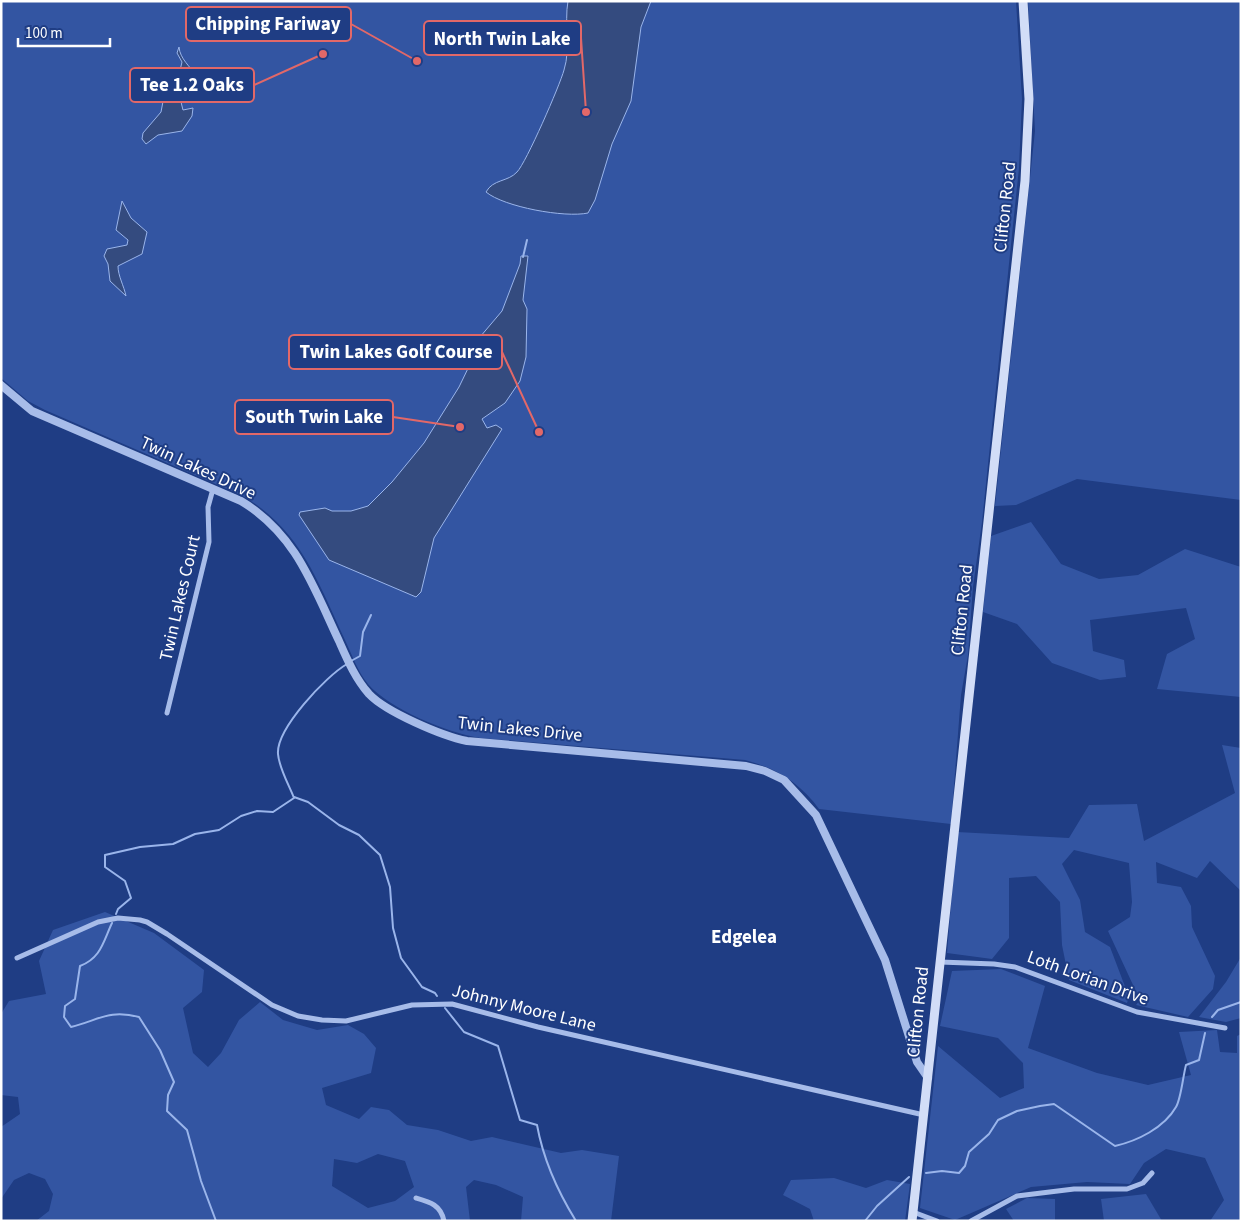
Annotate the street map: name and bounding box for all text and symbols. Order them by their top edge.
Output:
callout: Chipping Fariway [186,7,351,41]
text: Chipping Fariway [195,11,341,38]
scale bar [18,15,110,47]
callout: North Twin Lake [424,21,581,55]
text: 100 m [25,23,63,44]
text: North Twin Lake [433,26,571,53]
callout: Tee 1.2 Oaks [130,68,254,102]
text: Tee 1.2 Oaks [140,72,244,99]
street label: Clifton Road [988,160,1022,254]
callout: Twin Lakes Golf Course [289,335,502,369]
text: Twin Lakes Golf Course [300,339,493,366]
callout: South Twin Lake [235,400,393,434]
text: South Twin Lake [245,404,383,431]
street label: Twin Lakes Drive [136,430,260,506]
street label: Twin Lakes Court [153,533,207,663]
street label: Clifton Road [945,563,979,657]
street label: Twin Lakes Drive [456,710,584,748]
district label: Edgelea [711,924,777,951]
street label: Loth Lorian Drive [1024,944,1152,1012]
street label: Clifton Road [901,965,935,1059]
street label: Johnny Moore Lane [449,978,599,1038]

